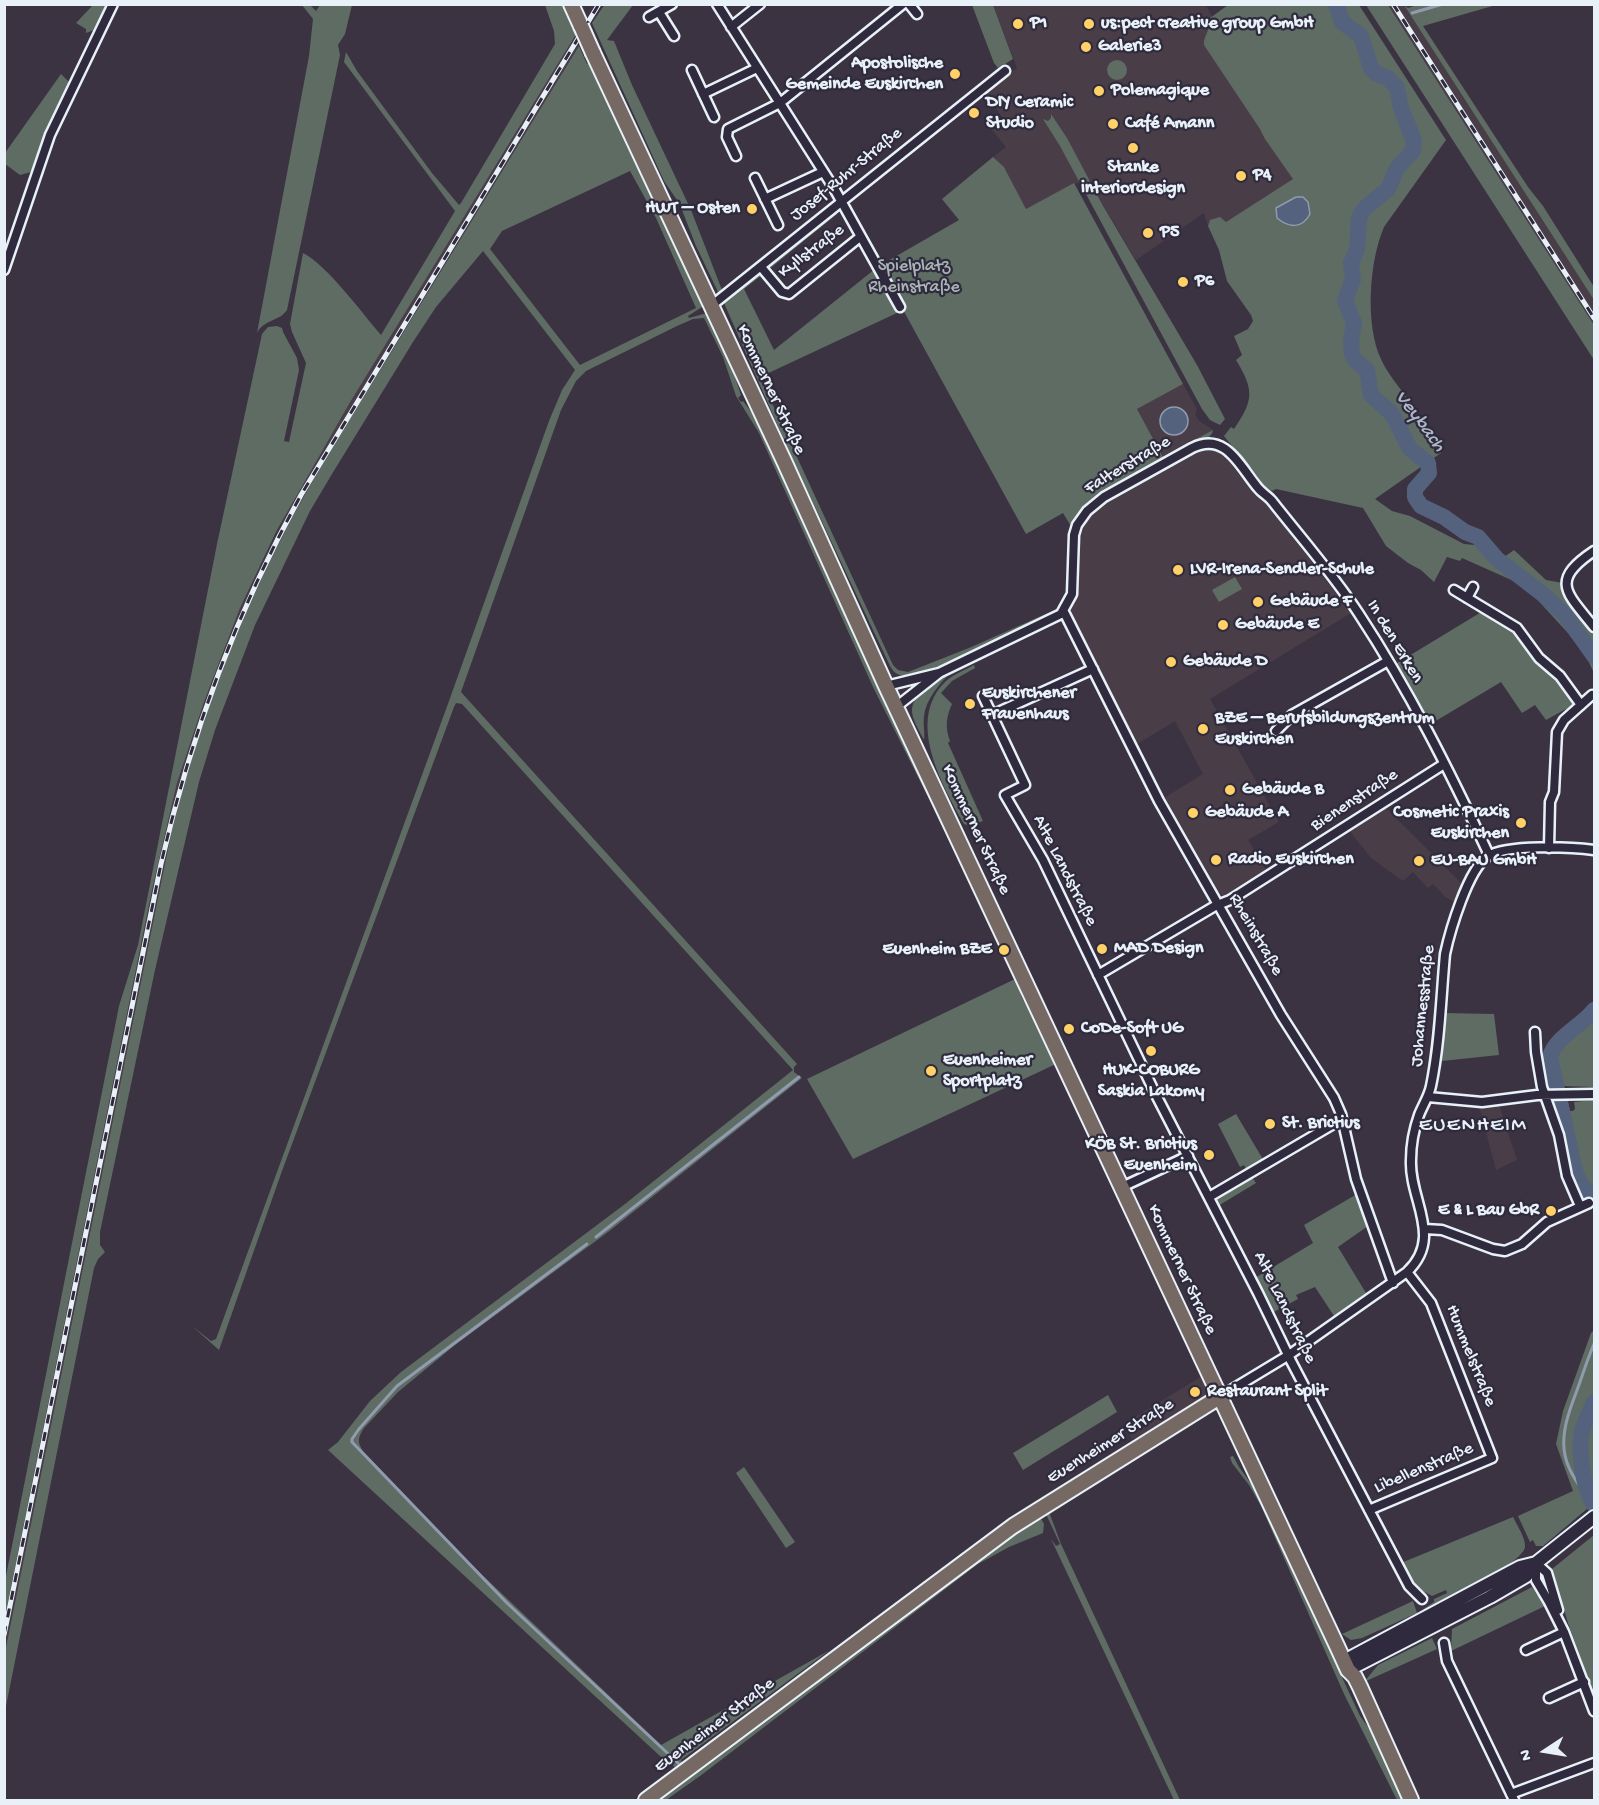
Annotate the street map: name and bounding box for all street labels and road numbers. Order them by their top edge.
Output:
street label: Josef-Ruhr-Straße [787,123,907,227]
street label: Kyllstraße [775,220,849,284]
street label: Kommerner Straße [730,321,810,459]
street label: Falterstraße [1081,432,1175,500]
street label: In den Erken [1361,596,1427,688]
street label: Kommerner Straße [935,761,1015,899]
street label: Bienenstraße [1307,765,1403,837]
street label: Alte Landstraße [1027,812,1101,930]
street label: Rheinstraße [1223,890,1287,980]
street label: Johannesstraße [1407,944,1441,1068]
street label: Kommerner Straße [1141,1201,1221,1339]
street label: Alte Landstraße [1248,1249,1320,1367]
street label: Hummelstraße [1440,1302,1500,1410]
street label: Euenheimer Straße [1044,1394,1178,1490]
street label: Libellenstraße [1371,1438,1477,1500]
street label: Euenheimer Straße [650,1674,780,1778]

